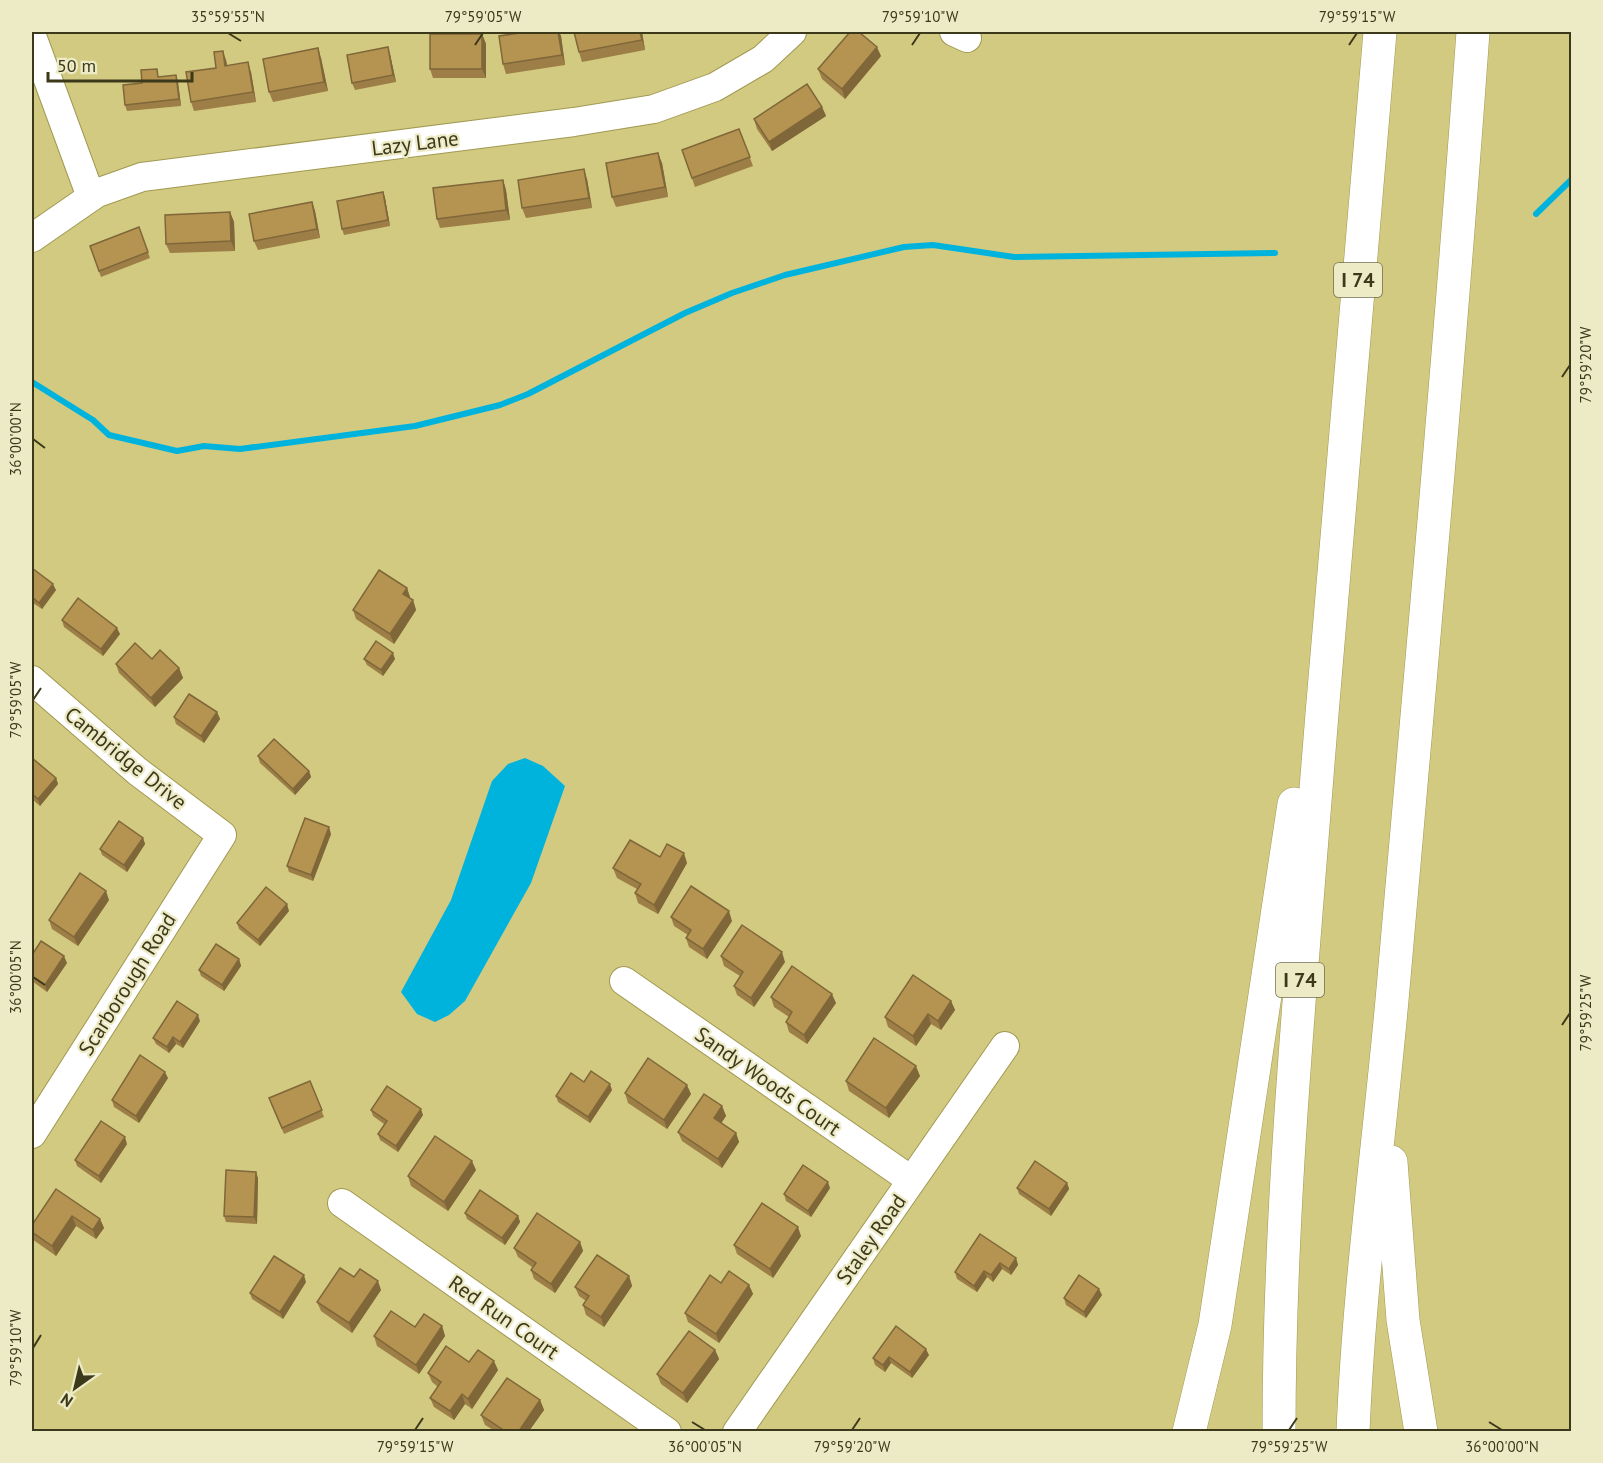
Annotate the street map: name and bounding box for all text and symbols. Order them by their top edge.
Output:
text: 35°59'55"N [191,7,265,26]
text: 79°59'05"W [445,7,522,26]
text: 79°59'10"W [882,7,959,26]
text: 79°59'15"W [1319,7,1396,26]
scale bar [48,45,192,83]
text: 50 m [57,54,96,77]
street label: Lazy Lane [370,124,460,162]
road number: I 74 [1334,263,1382,297]
text: 79°59'20"W [1576,326,1595,403]
text: 36°00'00"N [6,402,25,476]
text: 79°59'05"W [6,661,25,738]
street label: Cambridge Drive [60,701,192,815]
street label: Scarborough Road [72,908,182,1060]
text: 36°00'05"N [6,940,25,1014]
road number: I 74 [1276,963,1324,997]
text: 79°59'25"W [1576,974,1595,1051]
street label: Sandy Woods Court [690,1021,846,1141]
street label: Staley Road [830,1189,912,1289]
street label: Red Run Court [444,1269,564,1365]
text: 79°59'10"W [6,1309,25,1386]
north arrow [45,1358,105,1418]
text: N [57,1389,77,1412]
text: 79°59'15"W [377,1437,454,1456]
text: 36°00'05"N [668,1437,742,1456]
text: 79°59'20"W [814,1437,891,1456]
text: 79°59'25"W [1251,1437,1328,1456]
text: 36°00'00"N [1465,1437,1539,1456]

